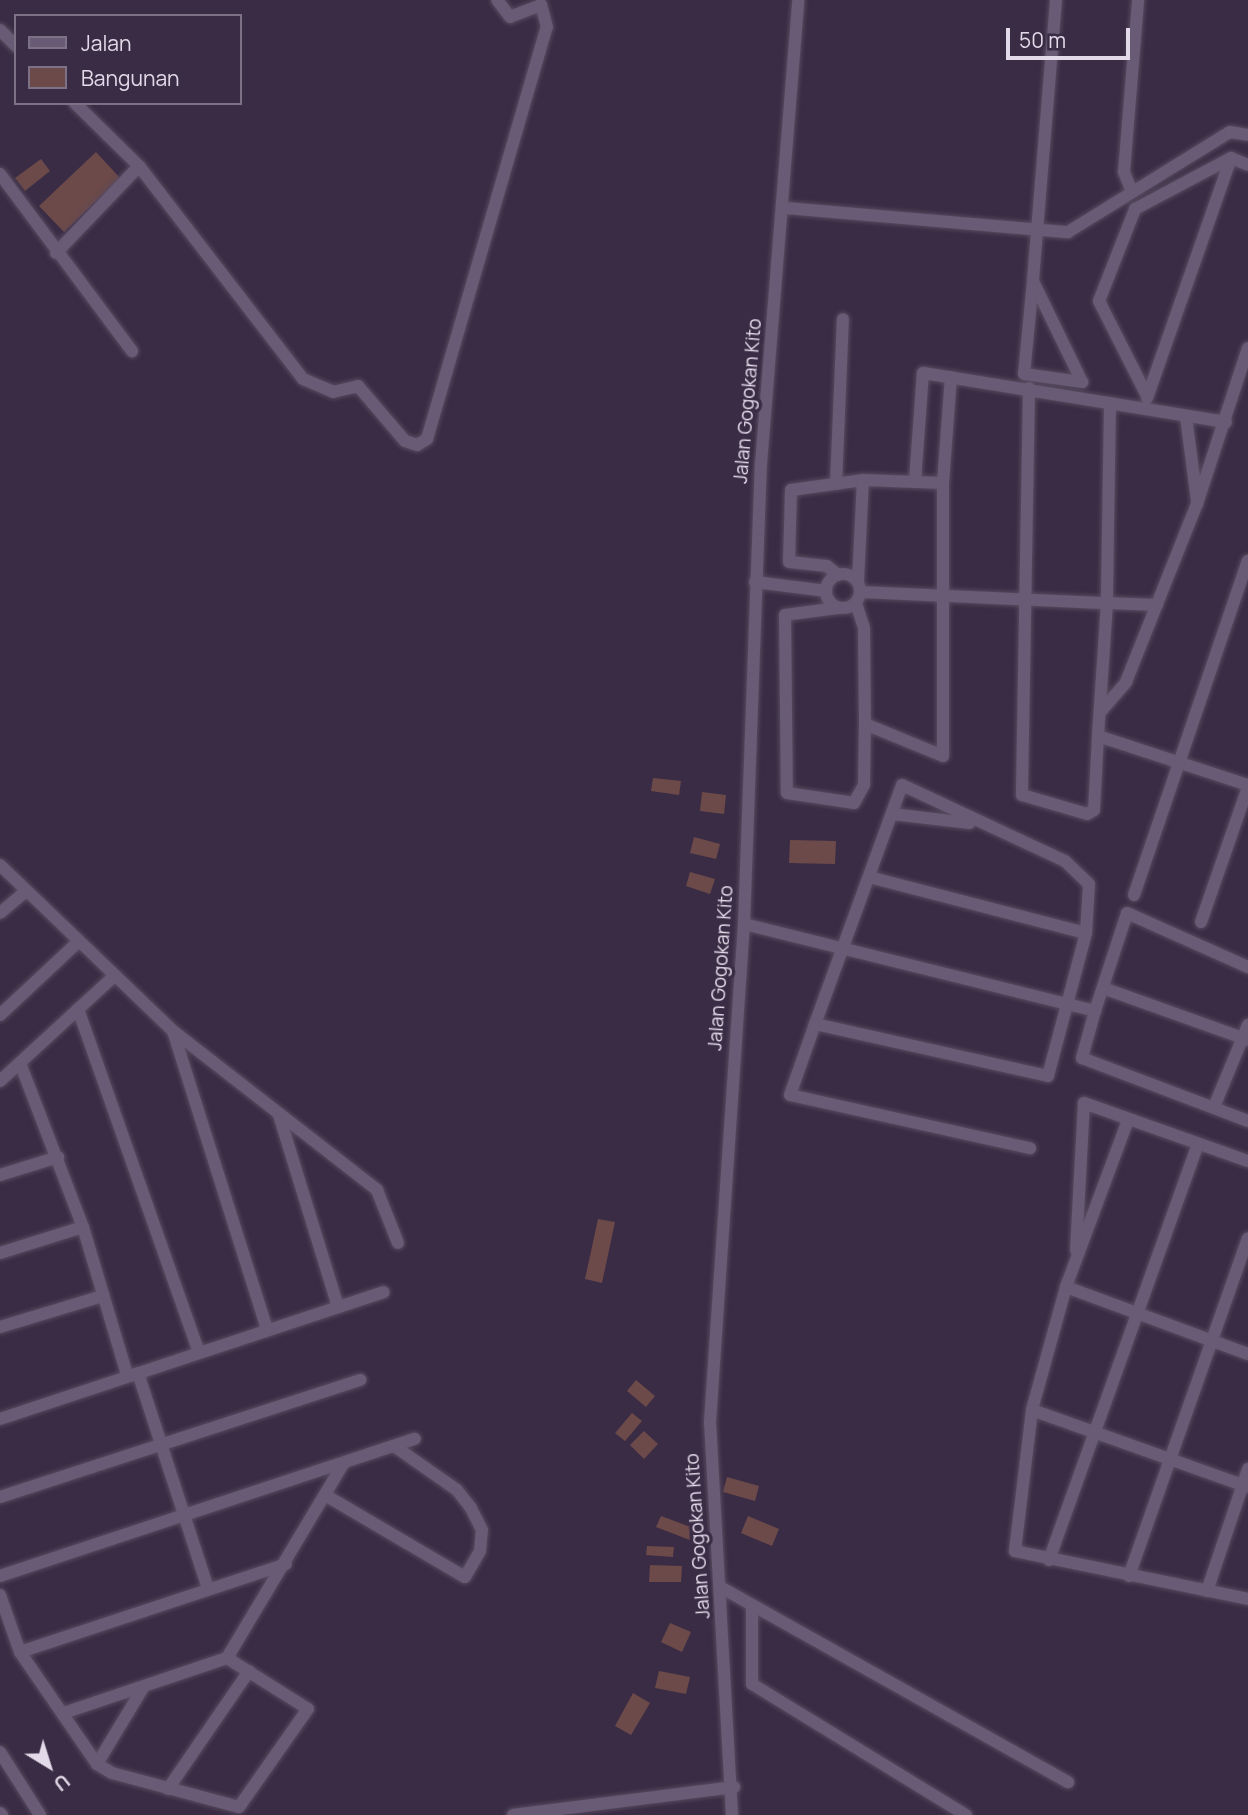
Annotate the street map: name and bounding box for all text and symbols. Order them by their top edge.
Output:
legend [14,14,242,105]
scale bar [1010,14,1134,58]
text: 50 m [1019,26,1066,54]
text: Jalan [81,29,131,57]
text: Bangunan [81,64,180,92]
street label: Jalan Gogokan Kito [729,317,767,485]
street label: Jalan Gogokan Kito [704,885,738,1051]
street label: Jalan Gogokan Kito [681,1453,715,1619]
north arrow [14,1731,84,1801]
text: U [49,1768,75,1797]

